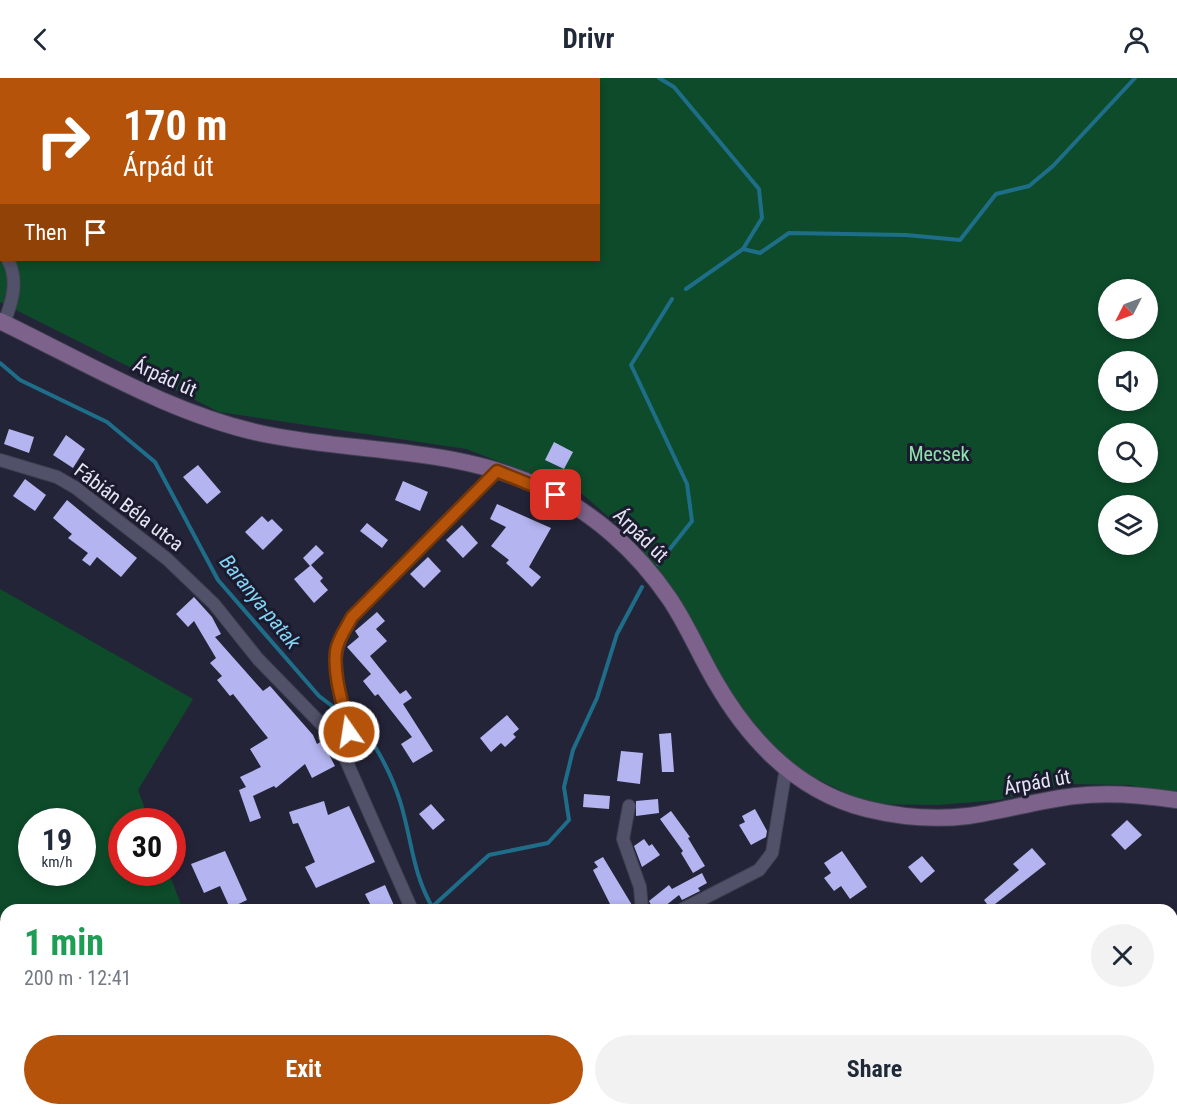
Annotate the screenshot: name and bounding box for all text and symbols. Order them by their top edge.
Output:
icon: back [24,23,57,56]
text: Drivr [562,23,615,55]
icon: person [1120,23,1153,56]
text: 170 m [123,101,228,150]
icon: right [24,102,102,180]
text: Árpád út [123,151,214,183]
icon: arrive [79,216,112,249]
text: Then [24,220,67,245]
north arrow [1098,279,1158,339]
map controls [1098,279,1158,555]
button: sound [1098,351,1158,411]
street label: Árpád út [129,352,201,402]
button: search [1098,423,1158,483]
park label: Mecsek [908,442,970,466]
street label: Fábián Béla utca [70,458,188,556]
pin [530,469,581,520]
icon: arrive [539,478,572,511]
button: layers [1098,495,1158,555]
street label: Árpád út [609,503,674,567]
water label: Baranya-patak [215,550,306,655]
position arrow [317,700,381,764]
street label: Árpád út [1002,764,1072,800]
speed limit sign: 30 [108,808,186,886]
text: 19 [42,822,72,857]
text: km/h [42,853,72,871]
text: 1 min [24,922,104,964]
button: close [1091,924,1154,987]
text: 200 m · 12:41 [24,966,131,990]
button: Exit [24,1035,583,1104]
button: Share [595,1035,1154,1104]

